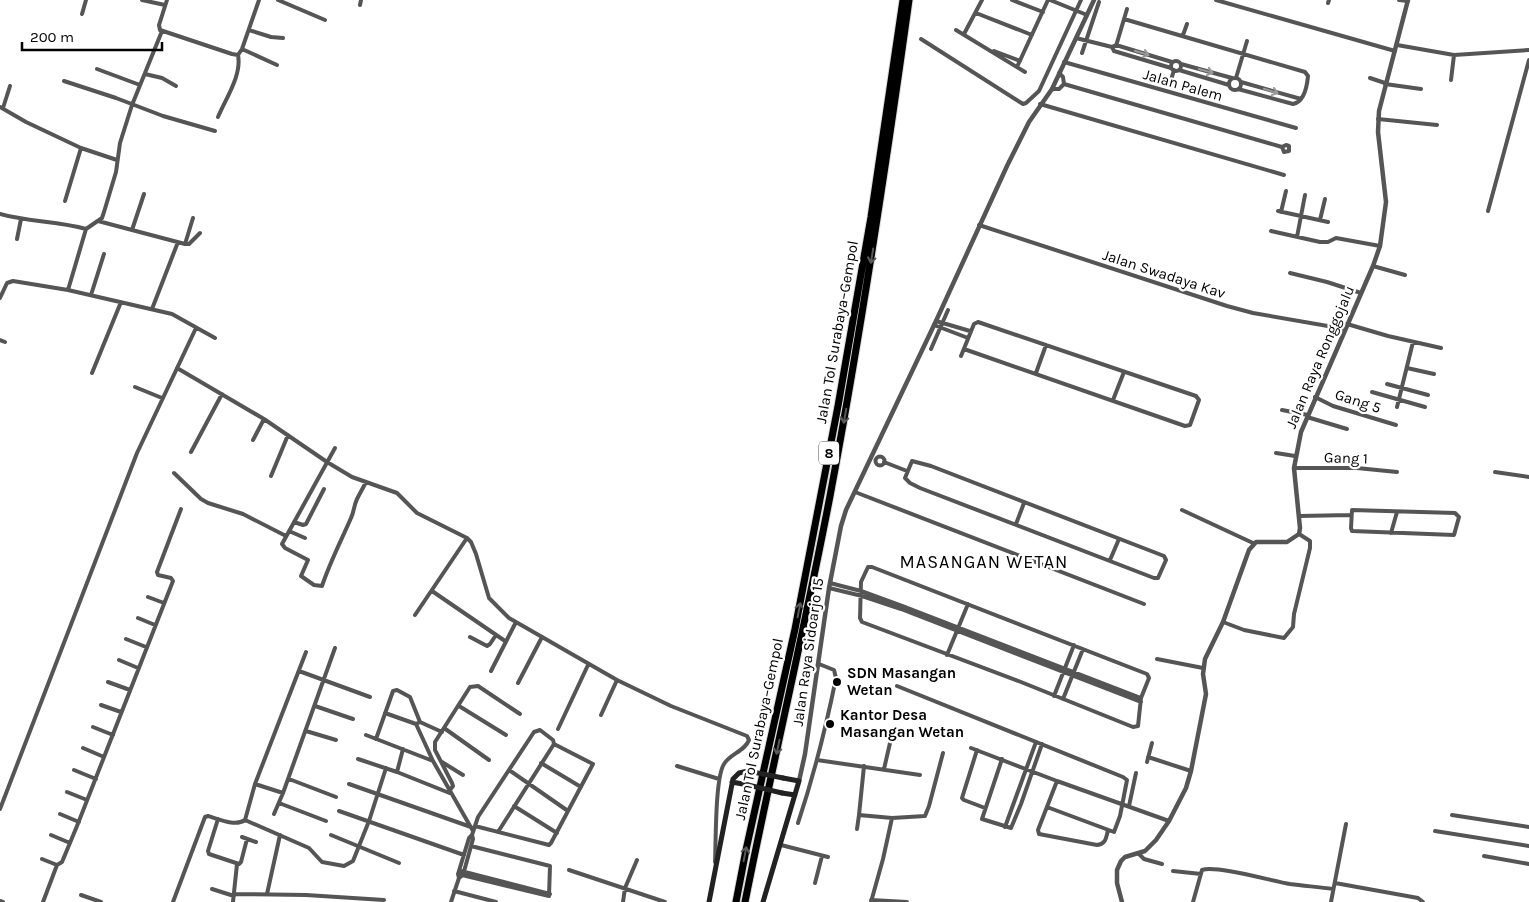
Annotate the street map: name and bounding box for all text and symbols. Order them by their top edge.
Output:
scale bar [22,20,162,52]
text: 200 m [30,28,74,46]
one-way arrow [1134,49,1150,58]
street label: Jalan Palem [1141,65,1225,105]
one-way arrow [1198,67,1214,77]
one-way arrow [1262,86,1278,96]
street label: Jalan Tol Surabaya–Gempol [812,239,862,425]
street label: Jalan Swadaya Kav [1100,246,1228,303]
one-way arrow [866,248,876,264]
street label: Jalan Raya Ronggojalu [1282,283,1358,431]
street label: Gang 5 [1333,385,1383,417]
one-way arrow [839,408,849,424]
road number: 8 [819,442,839,464]
street label: Gang 1 [1324,448,1368,468]
district label: MASANGAN WETAN [900,551,1068,573]
street label: Jalan Raya Sidoarjo 15 [789,577,827,727]
one-way arrow [794,602,804,618]
street label: Jalan Tol Surabaya–Gempol [731,636,787,822]
place label: SDN Masangan Wetan [847,664,956,699]
marker: SDN Masangan Wetan [831,676,843,688]
place label: Kantor Desa Masangan Wetan [840,706,964,741]
marker: Kantor Desa Masangan Wetan [824,718,836,730]
one-way arrow [772,739,782,755]
one-way arrow [741,847,751,863]

